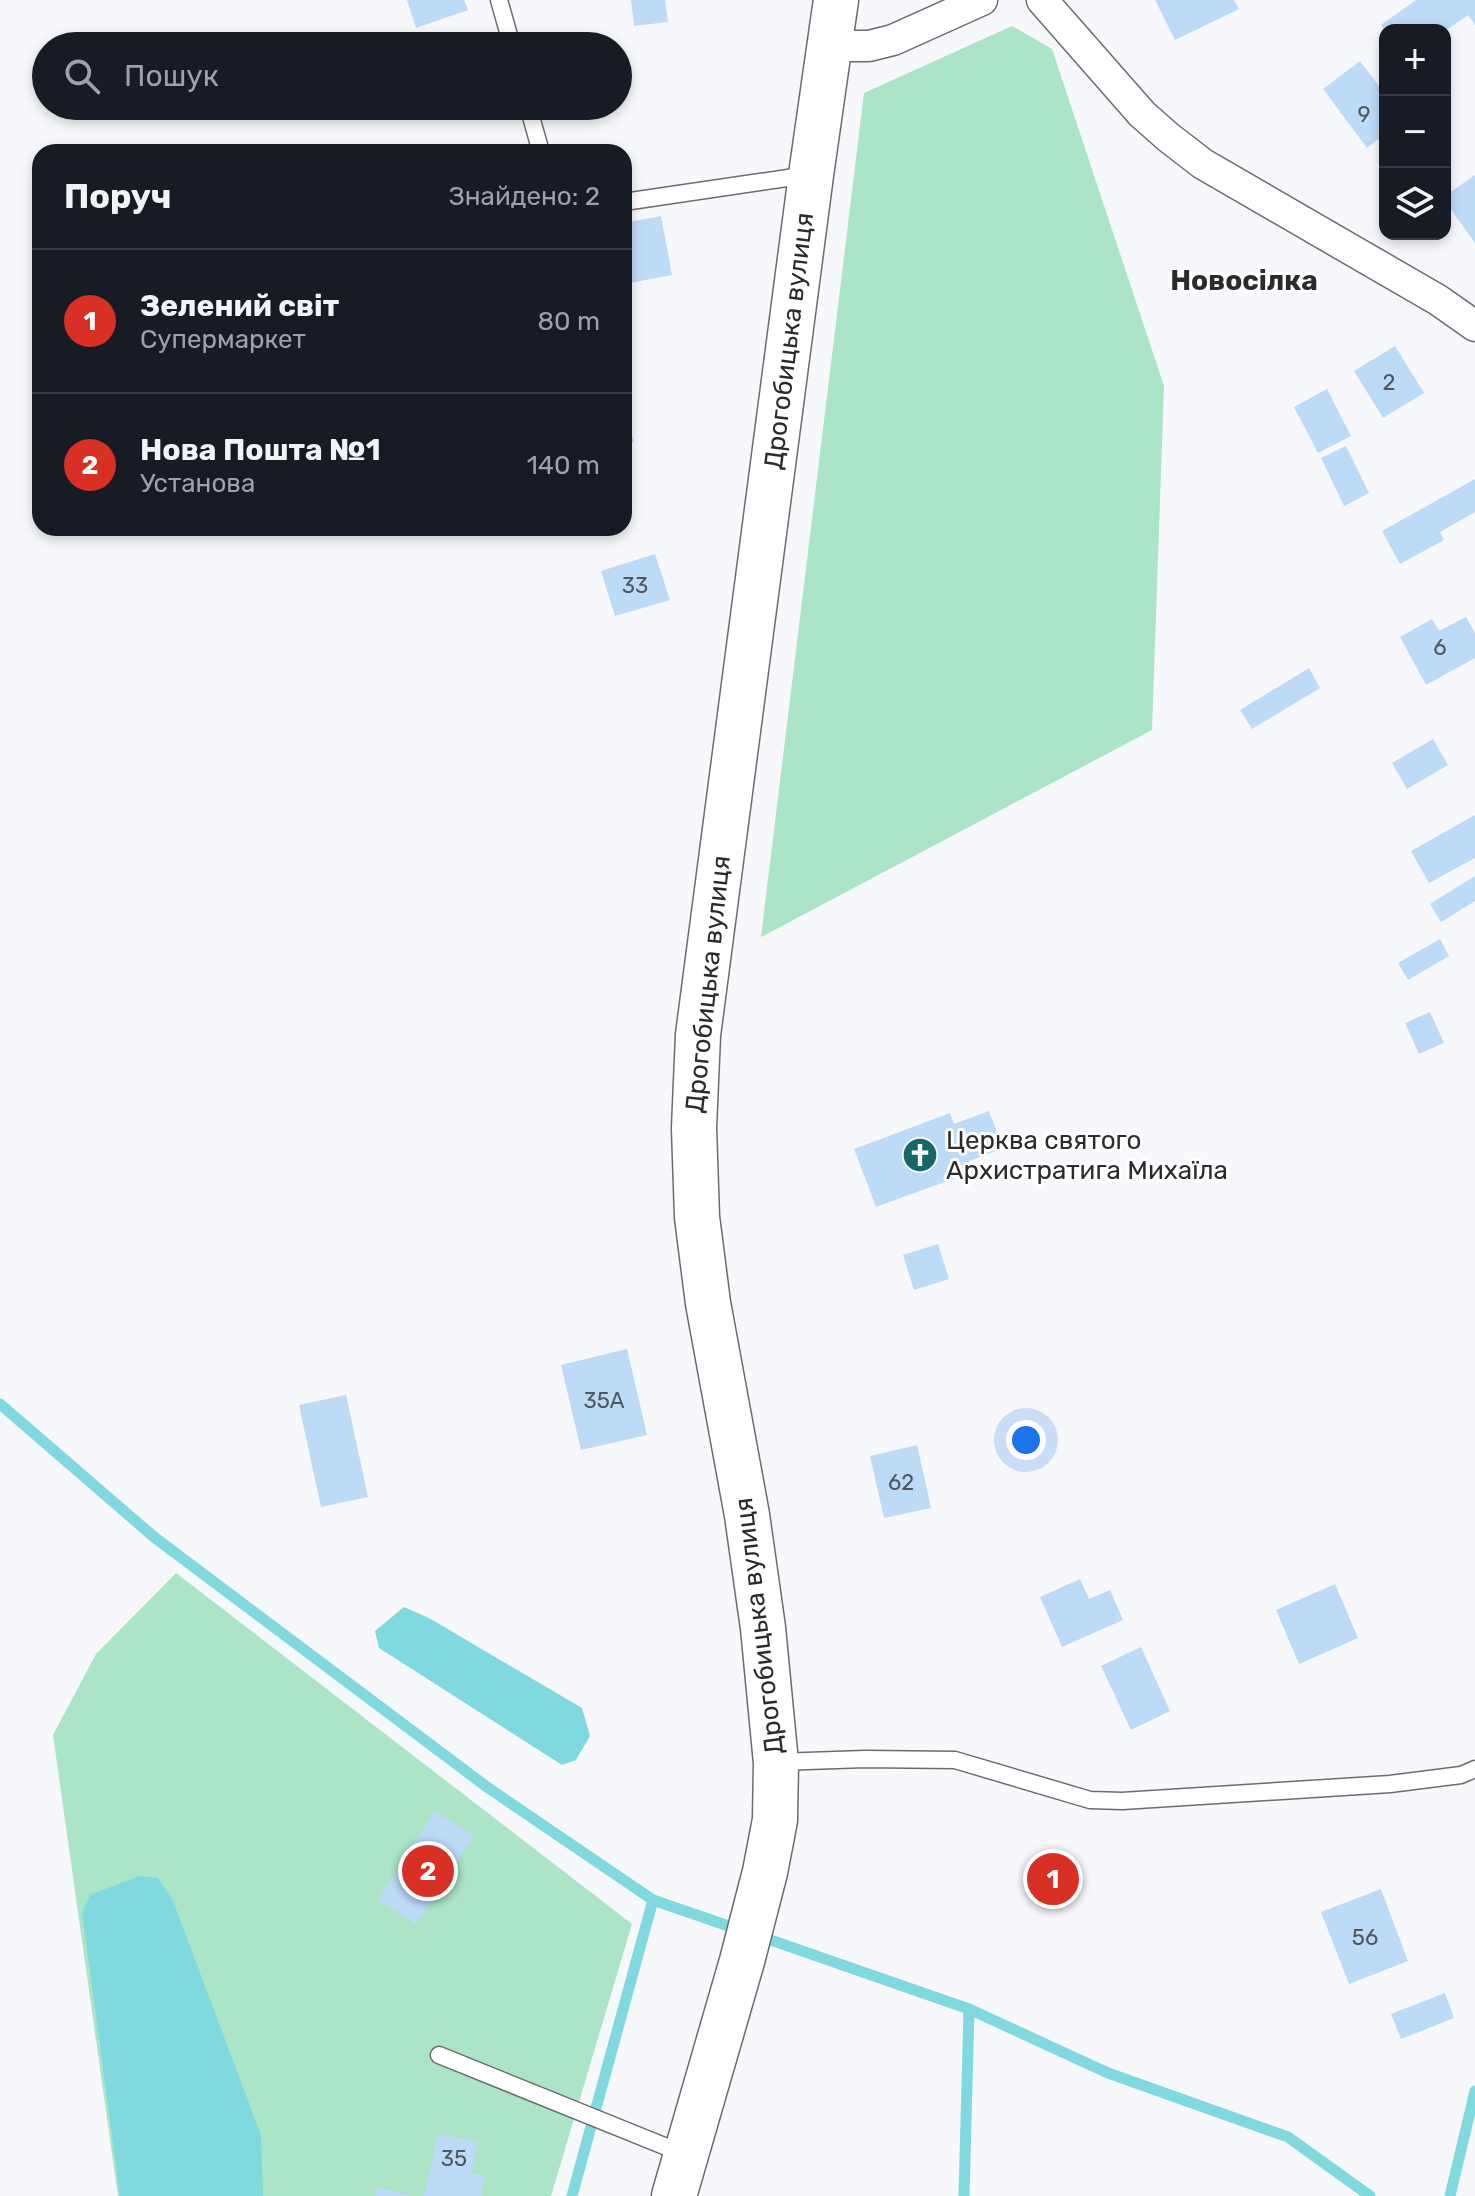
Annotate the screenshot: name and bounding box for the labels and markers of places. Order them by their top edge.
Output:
place label: Церква святого Архистратига Михаїла [946,1125,1228,1186]
church icon: Церква святого Архистратига Михаїла [901,1136,939,1174]
pin: 2 [402,1841,454,1901]
pin: 1 [1027,1849,1079,1909]

